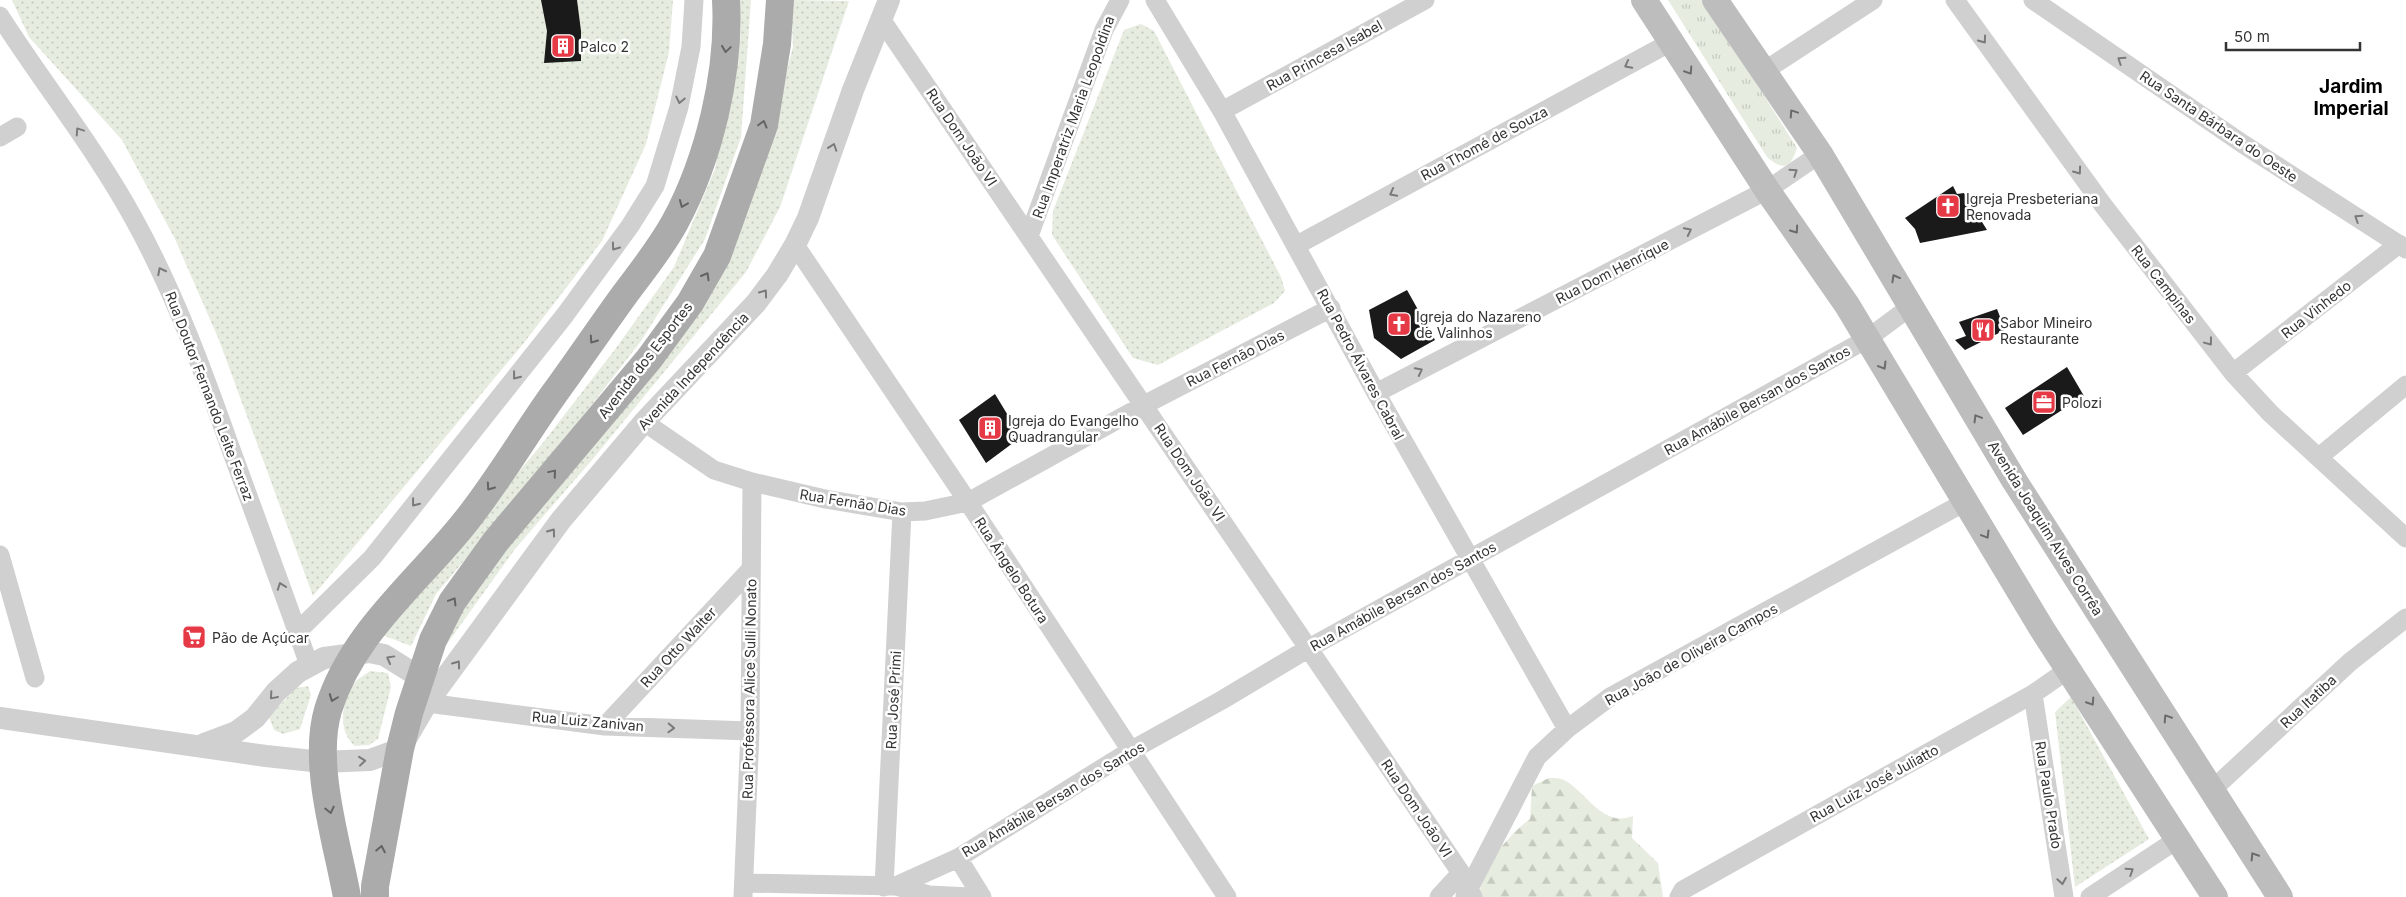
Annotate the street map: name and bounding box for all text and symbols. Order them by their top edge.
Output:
street label: Rua Imperatriz Maria Leopoldina [1028,13,1118,221]
street label: Rua Princesa Isabel [1263,16,1385,94]
scale bar [2226,20,2360,52]
text: 50 m [2234,27,2270,46]
building icon: Palco 2 [550,33,576,59]
one-way arrow [1977,34,1987,43]
place label: Palco 2 [580,38,629,55]
one-way arrow [721,44,731,53]
one-way arrow [2117,57,2127,66]
one-way arrow [1624,59,1633,69]
one-way arrow [1683,65,1693,74]
street label: Rua Santa Bárbara do Oeste [2137,67,2301,185]
district label: Jardim Imperial [2313,75,2389,120]
street label: Rua Dom João VI [923,85,1001,189]
one-way arrow [675,96,686,104]
street label: Rua Thomé de Souza [1418,102,1550,184]
one-way arrow [1790,110,1799,119]
one-way arrow [758,121,768,129]
one-way arrow [76,127,85,137]
one-way arrow [827,143,837,152]
one-way arrow [2073,165,2081,174]
one-way arrow [1788,169,1797,178]
one-way arrow [1389,187,1398,197]
place label: Igreja Presbeteriana Renovada [1966,190,2098,223]
church icon: Igreja Presbeteriana Renovada [1935,193,1961,219]
one-way arrow [678,199,689,208]
one-way arrow [2354,215,2364,224]
one-way arrow [1789,224,1798,233]
one-way arrow [1682,227,1691,237]
street label: Rua Dom Henrique [1553,235,1671,307]
one-way arrow [612,241,621,251]
street label: Rua Campinas [2128,241,2200,327]
one-way arrow [157,267,167,276]
one-way arrow [699,272,709,281]
one-way arrow [1891,275,1901,284]
street label: Rua Vinhedo [2278,276,2354,342]
street label: Rua Pedro Álvares Cabral [1314,286,1408,442]
street label: Rua Doutor Fernando Leite Ferraz [162,289,258,503]
one-way arrow [758,290,766,299]
street label: Avenida dos Esportes [594,298,696,422]
place label: Igreja do Nazareno de Valinhos [1416,308,1542,341]
street label: Avenida Independência [634,309,752,433]
church icon: Igreja do Nazareno de Valinhos [1386,311,1412,337]
place label: Sabor Mineiro Restaurante [2000,314,2092,347]
restaurant icon: Sabor Mineiro Restaurante [1970,317,1996,343]
street label: Rua Fernão Dias [1183,326,1287,390]
one-way arrow [590,334,599,344]
one-way arrow [2204,336,2212,345]
street label: Rua Amábile Bersan dos Santos [1661,342,1853,458]
one-way arrow [1877,361,1887,370]
one-way arrow [1414,367,1423,377]
one-way arrow [513,370,522,380]
office icon: Polozi [2031,389,2057,415]
place label: Polozi [2062,394,2102,411]
place label: Igreja do Evangelho Quadrangular [1008,412,1139,445]
building icon: Igreja do Evangelho Quadrangular [977,415,1003,441]
one-way arrow [1974,415,1984,424]
street label: Rua Dom João VI [1151,420,1229,524]
street label: Avenida Joaquim Alves Corrêa [1985,437,2107,619]
one-way arrow [548,470,557,479]
one-way arrow [487,481,496,491]
street label: Rua Fernão Dias [798,485,908,519]
one-way arrow [412,497,421,507]
street label: Rua Ângelo Botura [971,514,1053,626]
one-way arrow [546,529,555,538]
one-way arrow [1979,529,1989,538]
street label: Rua Amábile Bersan dos Santos [1307,538,1499,654]
street label: Rua Professora Alice Sulli Nonato [739,579,759,799]
one-way arrow [277,583,287,591]
one-way arrow [447,597,457,606]
street label: Rua João de Oliveira Campos [1602,599,1780,709]
street label: Rua Otto Walter [637,603,719,691]
supermarket icon: Pão de Açúcar [181,624,207,650]
place label: Pão de Açúcar [212,629,309,646]
street label: Rua José Primi [882,650,904,750]
one-way arrow [386,655,395,665]
one-way arrow [451,660,460,670]
street label: Rua Itatiba [2277,671,2339,731]
one-way arrow [269,691,278,700]
one-way arrow [328,693,339,702]
one-way arrow [2084,697,2094,706]
street label: Rua Luiz Zanivan [531,708,645,734]
one-way arrow [2164,715,2174,724]
one-way arrow [668,723,676,733]
street label: Rua Amábile Bersan dos Santos [959,738,1147,860]
street label: Rua Paulo Prado [2032,740,2066,850]
street label: Rua Luiz José Juliatto [1807,741,1941,825]
one-way arrow [358,756,366,767]
street label: Rua Dom João VI [1378,756,1456,860]
one-way arrow [324,806,335,815]
one-way arrow [376,844,386,853]
one-way arrow [2251,852,2261,861]
one-way arrow [2125,867,2134,877]
one-way arrow [2056,876,2066,885]

